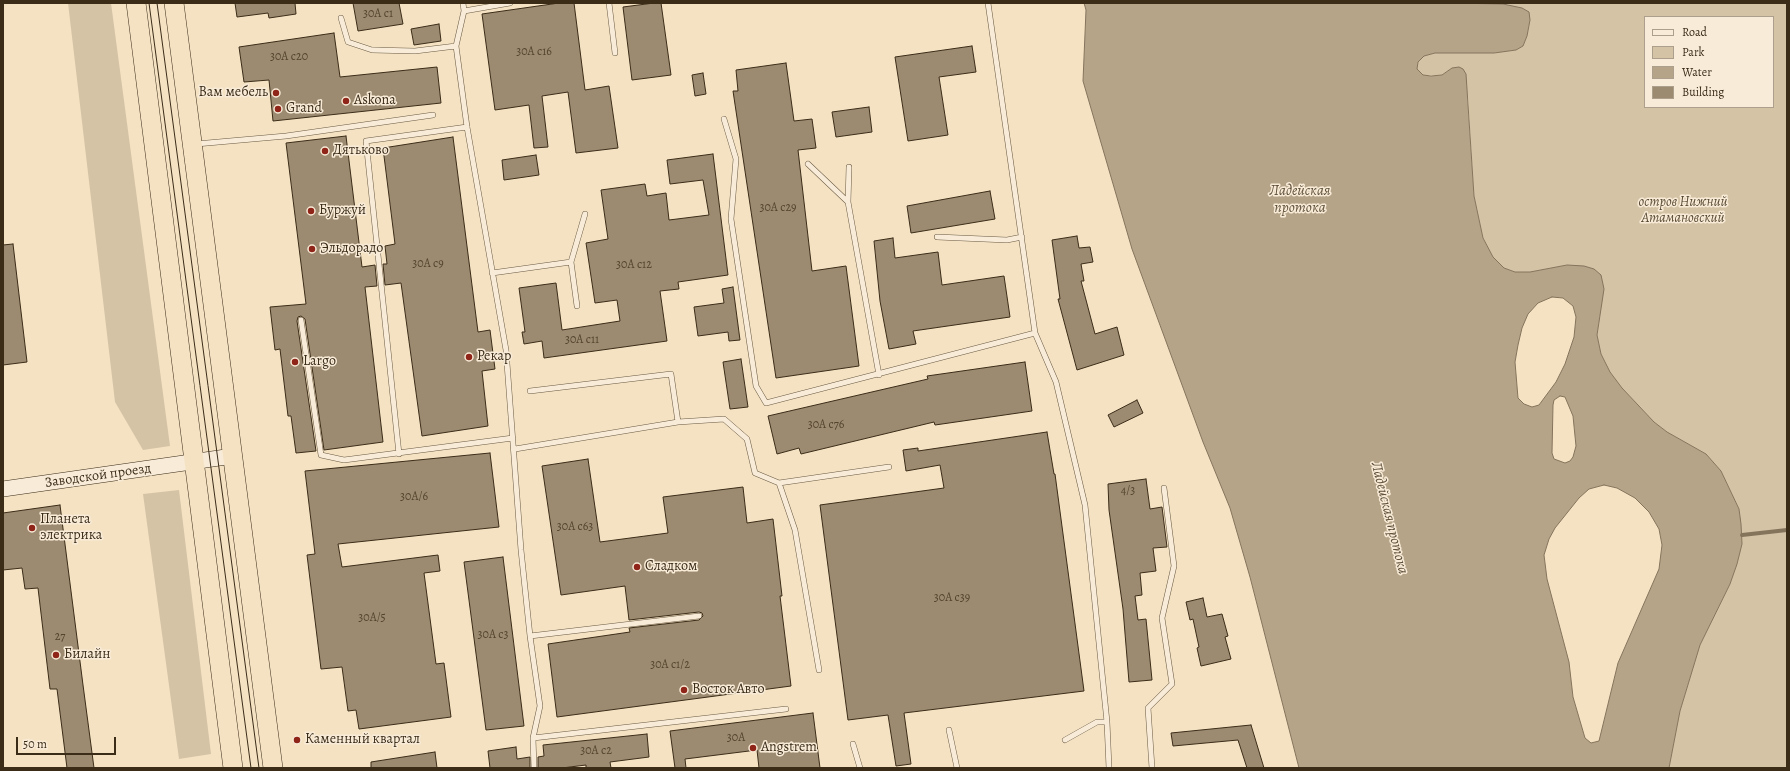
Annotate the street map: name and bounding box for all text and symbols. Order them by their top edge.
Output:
house number: 30А с1 [363,7,393,21]
legend [1644,16,1774,108]
text: Road [1682,24,1707,40]
text: Park [1682,44,1705,60]
house number: 30А с16 [516,45,552,59]
house number: 30А с20 [270,50,308,64]
text: Water [1682,64,1712,80]
text: Building [1682,84,1724,100]
place label: Вам мебель [198,85,268,101]
marker: Вам мебель [271,88,281,98]
place label: Askona [354,93,396,109]
marker: Askona [341,96,351,106]
place label: Grand [286,101,322,117]
marker: Grand [273,104,283,114]
place label: Дятьково [333,143,389,159]
marker: Дятьково [320,146,330,156]
water label: Ладейская протока [1269,182,1331,217]
park label: остров Нижний Атамановский [1639,195,1727,228]
house number: 30А с29 [759,201,797,215]
place label: Буржуй [319,203,366,219]
marker: Буржуй [306,206,316,216]
place label: Эльдорадо [320,241,383,257]
marker: Эльдорадо [307,244,317,254]
house number: 30А с9 [412,257,444,271]
house number: 30А с12 [616,258,652,272]
house number: 30А с11 [565,333,599,347]
place label: Рекар [477,349,511,365]
marker: Рекар [464,352,474,362]
place label: Largo [303,354,336,370]
marker: Largo [290,357,300,367]
house number: 30А с76 [808,418,844,432]
street label: Заводской проезд [44,460,152,492]
water label: Ладейская протока [1366,460,1412,576]
house number: 4/3 [1121,484,1135,498]
house number: 30А/6 [400,490,428,504]
place label: Планета электрика [40,512,102,544]
house number: 30А с63 [557,520,593,534]
marker: Планета электрика [27,523,37,533]
place label: Сладком [645,559,697,575]
marker: Сладком [632,562,642,572]
house number: 30А с39 [934,591,970,605]
house number: 30А/5 [358,611,386,625]
house number: 30А с3 [478,628,508,642]
house number: 27 [55,630,65,644]
place label: Билайн [64,647,110,663]
marker: Билайн [51,650,61,660]
house number: 30А с1/2 [650,658,690,672]
place label: Восток Авто [692,682,765,698]
marker: Восток Авто [679,685,689,695]
scale bar [18,729,118,755]
house number: 30А [727,731,745,745]
place label: Каменный квартал [305,732,420,748]
marker: Каменный квартал [292,735,302,745]
text: 50 m [23,736,47,752]
place label: Angstrem [761,740,817,756]
marker: Angstrem [748,743,758,753]
house number: 30А с2 [580,744,612,758]

